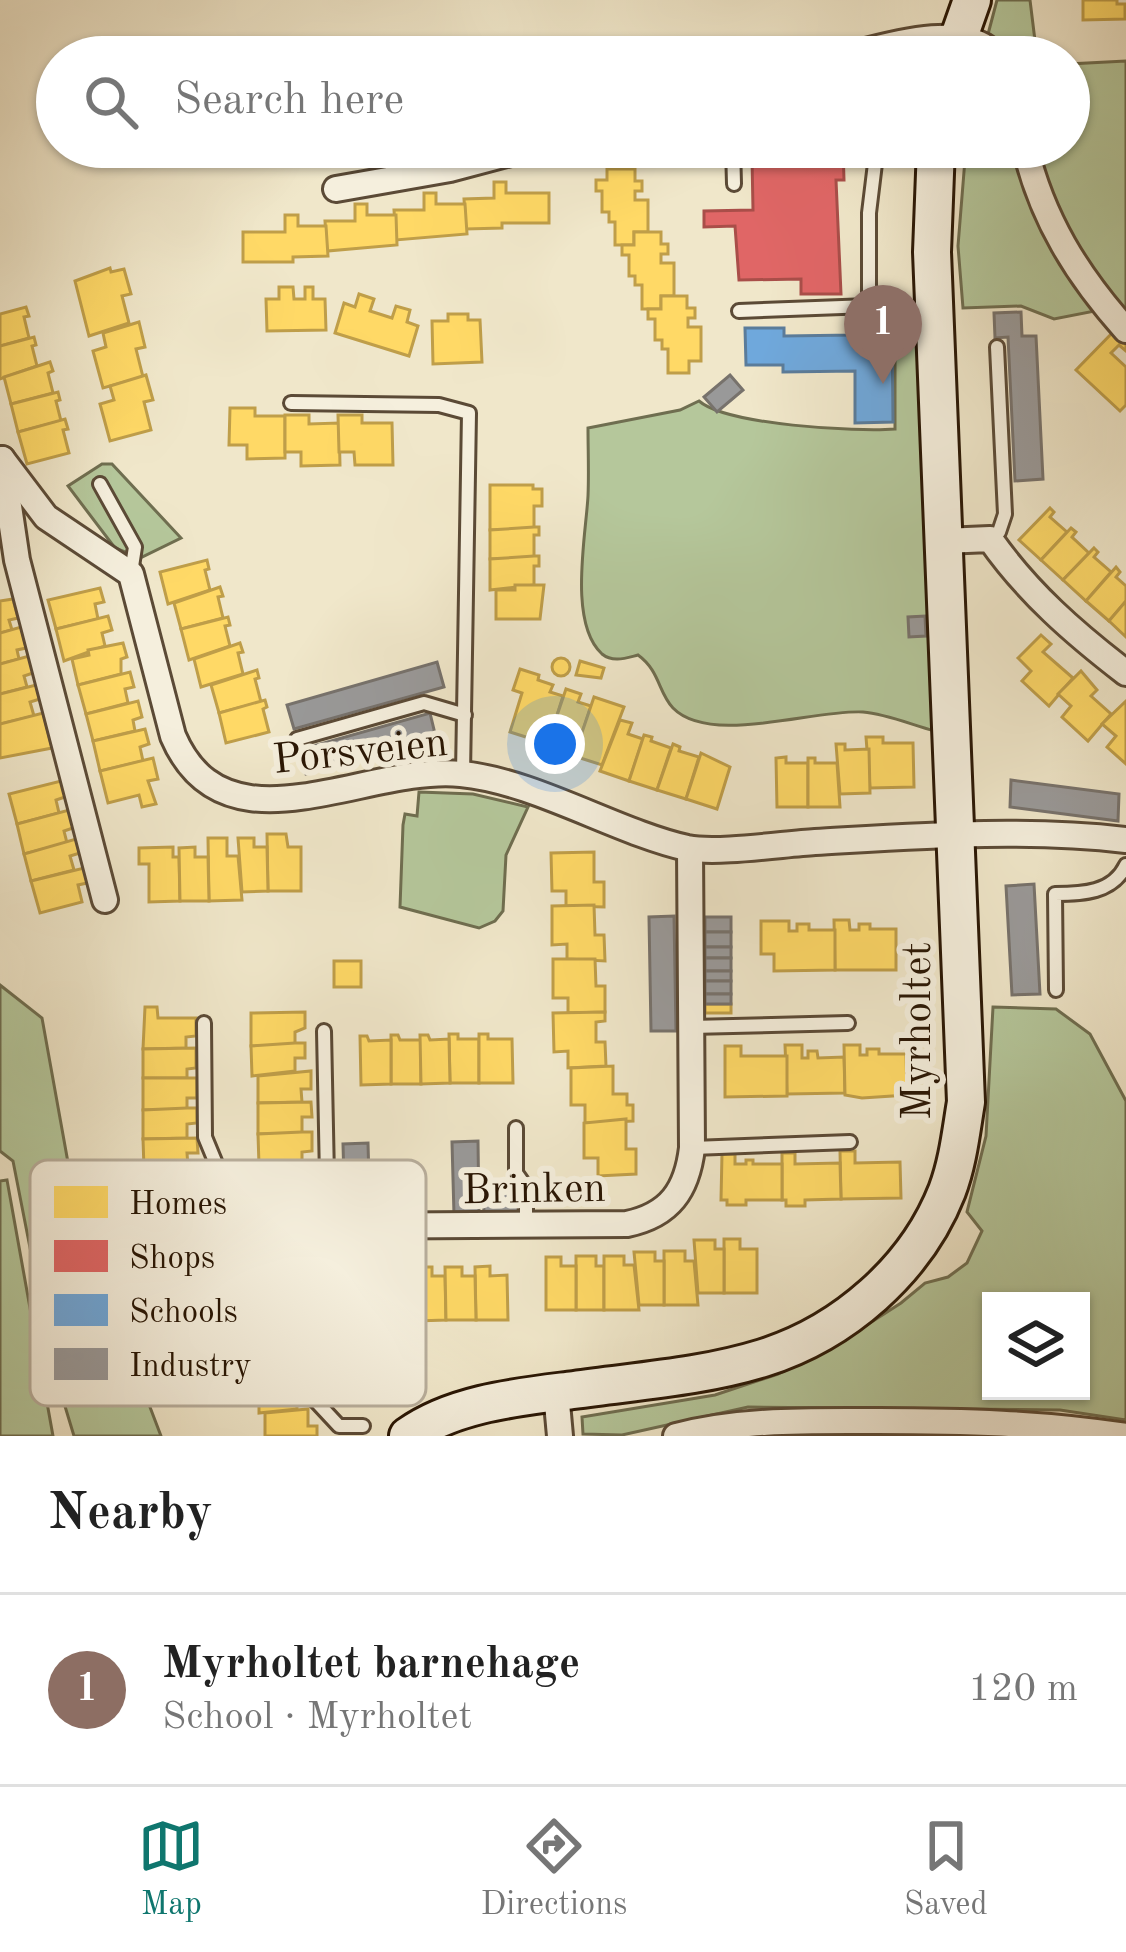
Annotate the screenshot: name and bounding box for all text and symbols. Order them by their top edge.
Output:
search box [36,36,1090,168]
icon: search [78,69,144,135]
text: Search here [174,79,404,124]
pin: 1 [844,285,922,384]
your location [525,714,585,774]
street label: Porsveien [271,723,450,783]
street label: Myrholtet [898,942,940,1120]
legend [30,1160,426,1406]
street label: Brinken [462,1169,606,1213]
text: Homes [129,1189,227,1222]
text: Shops [129,1243,215,1276]
map controls [982,1292,1090,1400]
button: layers [982,1292,1090,1400]
text: Schools [129,1297,238,1330]
text: Industry [129,1351,252,1384]
text: Nearby [48,1489,213,1540]
text: Myrholtet barnehage [162,1643,580,1688]
text: 1 [76,1670,98,1709]
text: 120 m [968,1670,1078,1709]
text: School · Myrholtet [162,1698,472,1737]
tab: Map [138,1813,204,1926]
tab: Directions [481,1813,627,1926]
tab: Saved [904,1813,988,1926]

